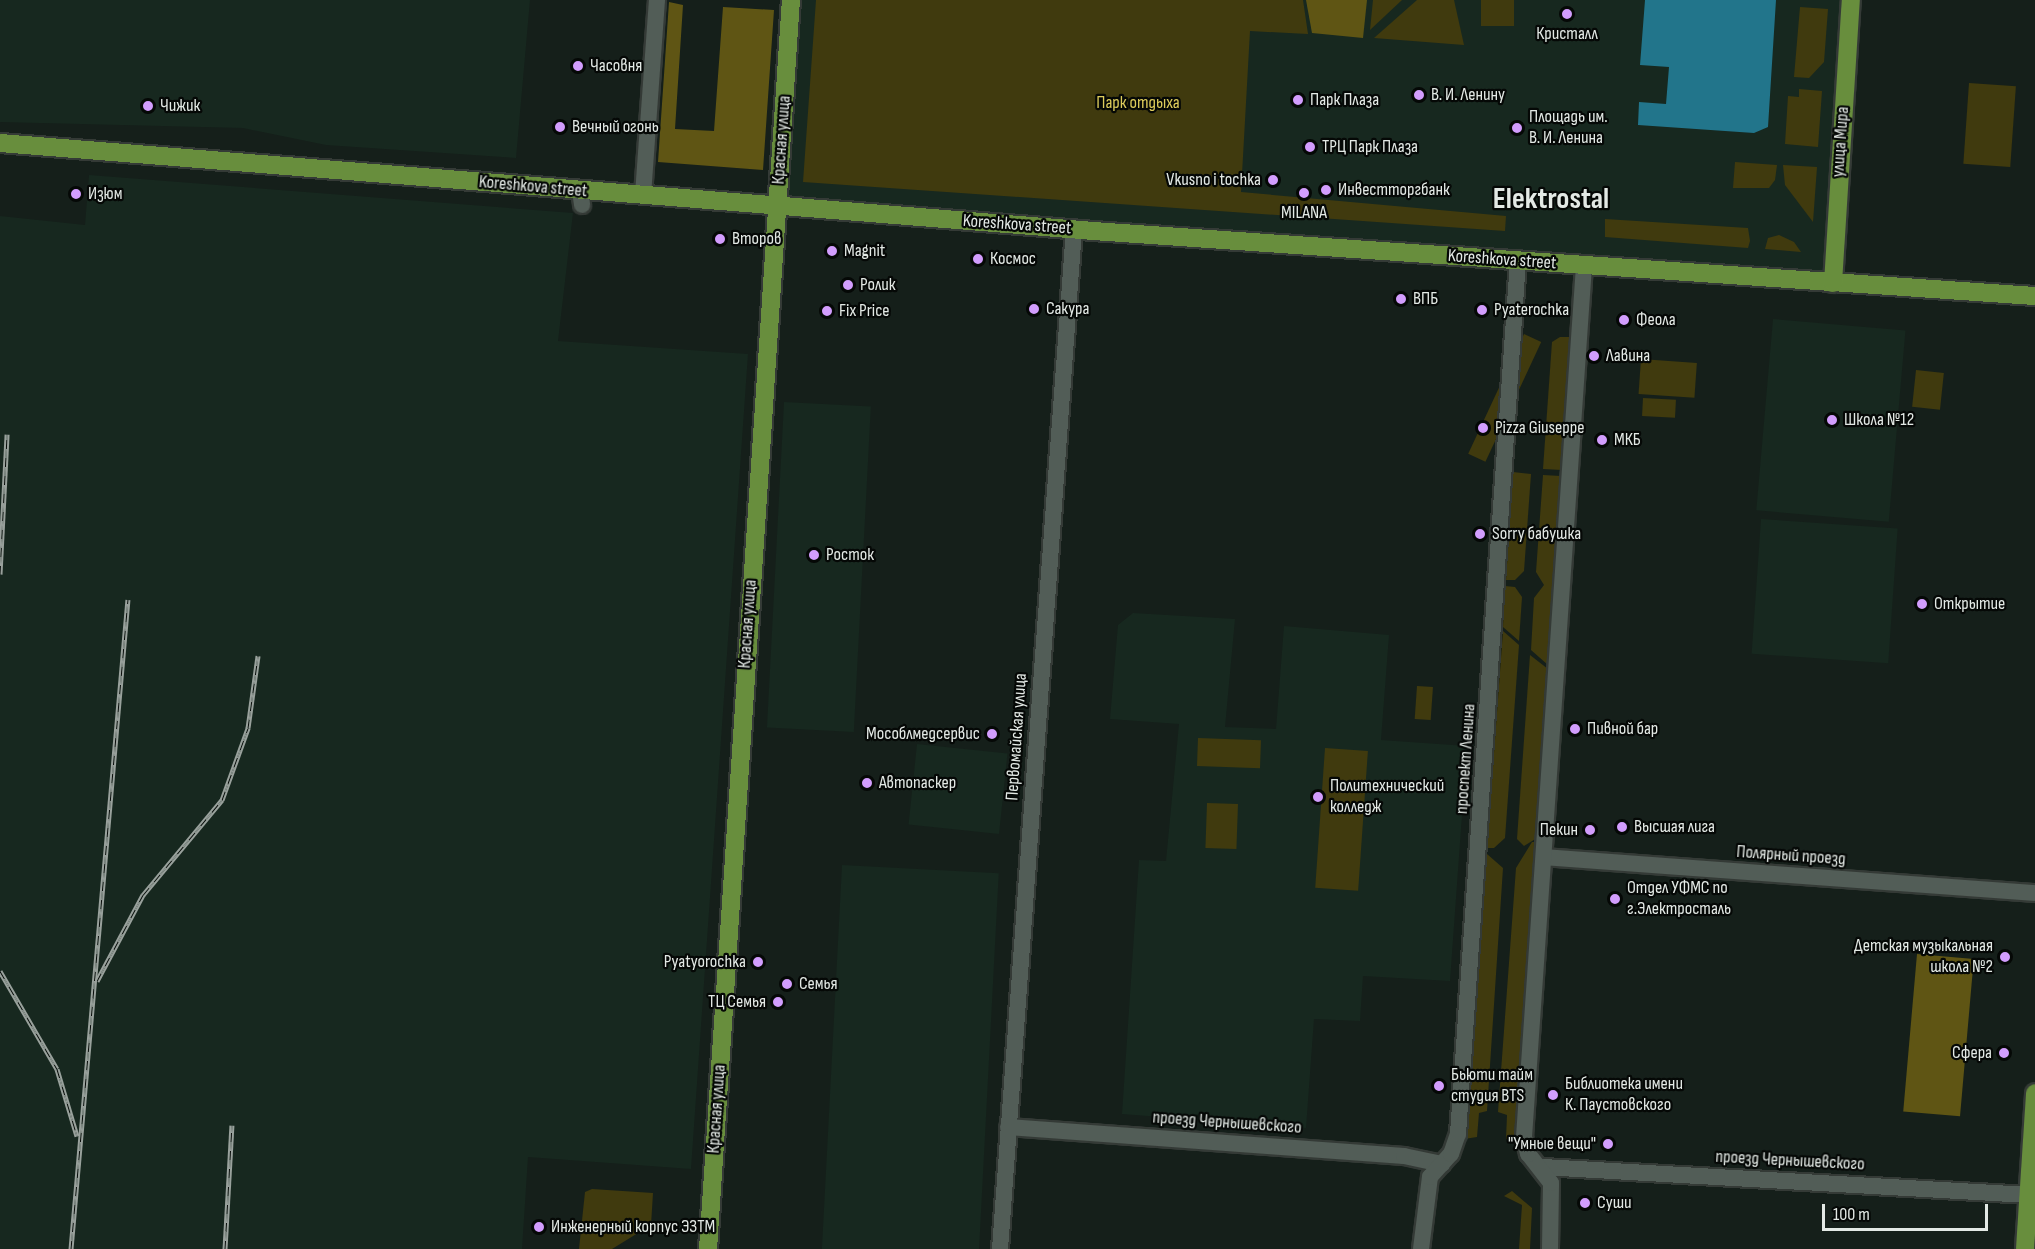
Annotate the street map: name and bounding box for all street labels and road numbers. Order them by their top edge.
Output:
street label: Красная улица [768,95,796,185]
street label: улица Мира [1828,106,1854,178]
street label: Koreshkova street [478,172,588,202]
street label: Koreshkova street [962,210,1072,240]
street label: Koreshkova street [1447,245,1557,275]
street label: Красная улица [734,579,762,669]
street label: Первомайская улица [1002,672,1032,802]
street label: проспект Ленина [1451,703,1481,815]
street label: Полярный проезд [1736,841,1846,871]
street label: Красная улица [703,1064,731,1154]
street label: проезд Чернышевского [1152,1107,1302,1139]
street label: проезд Чернышевского [1715,1146,1865,1176]

